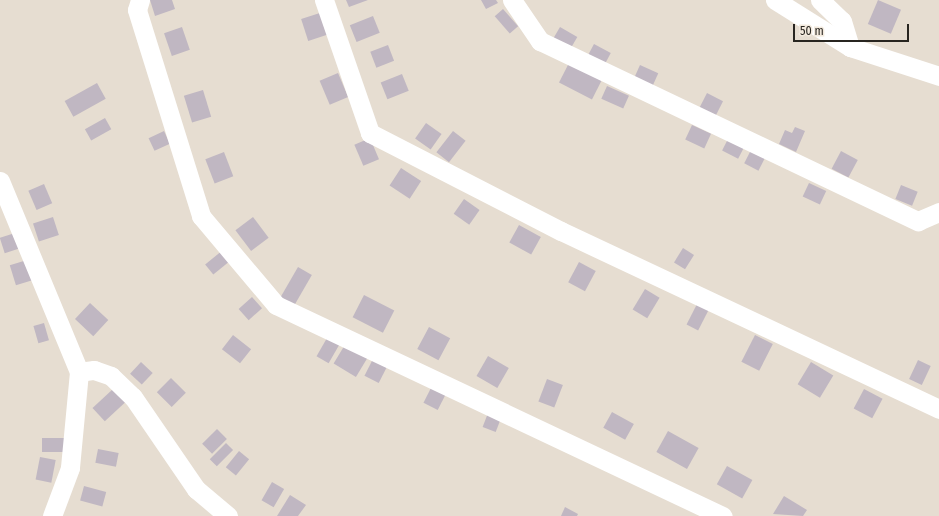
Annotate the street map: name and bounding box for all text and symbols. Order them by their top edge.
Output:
scale bar [795,16,911,42]
text: 50 m [800,24,824,38]

